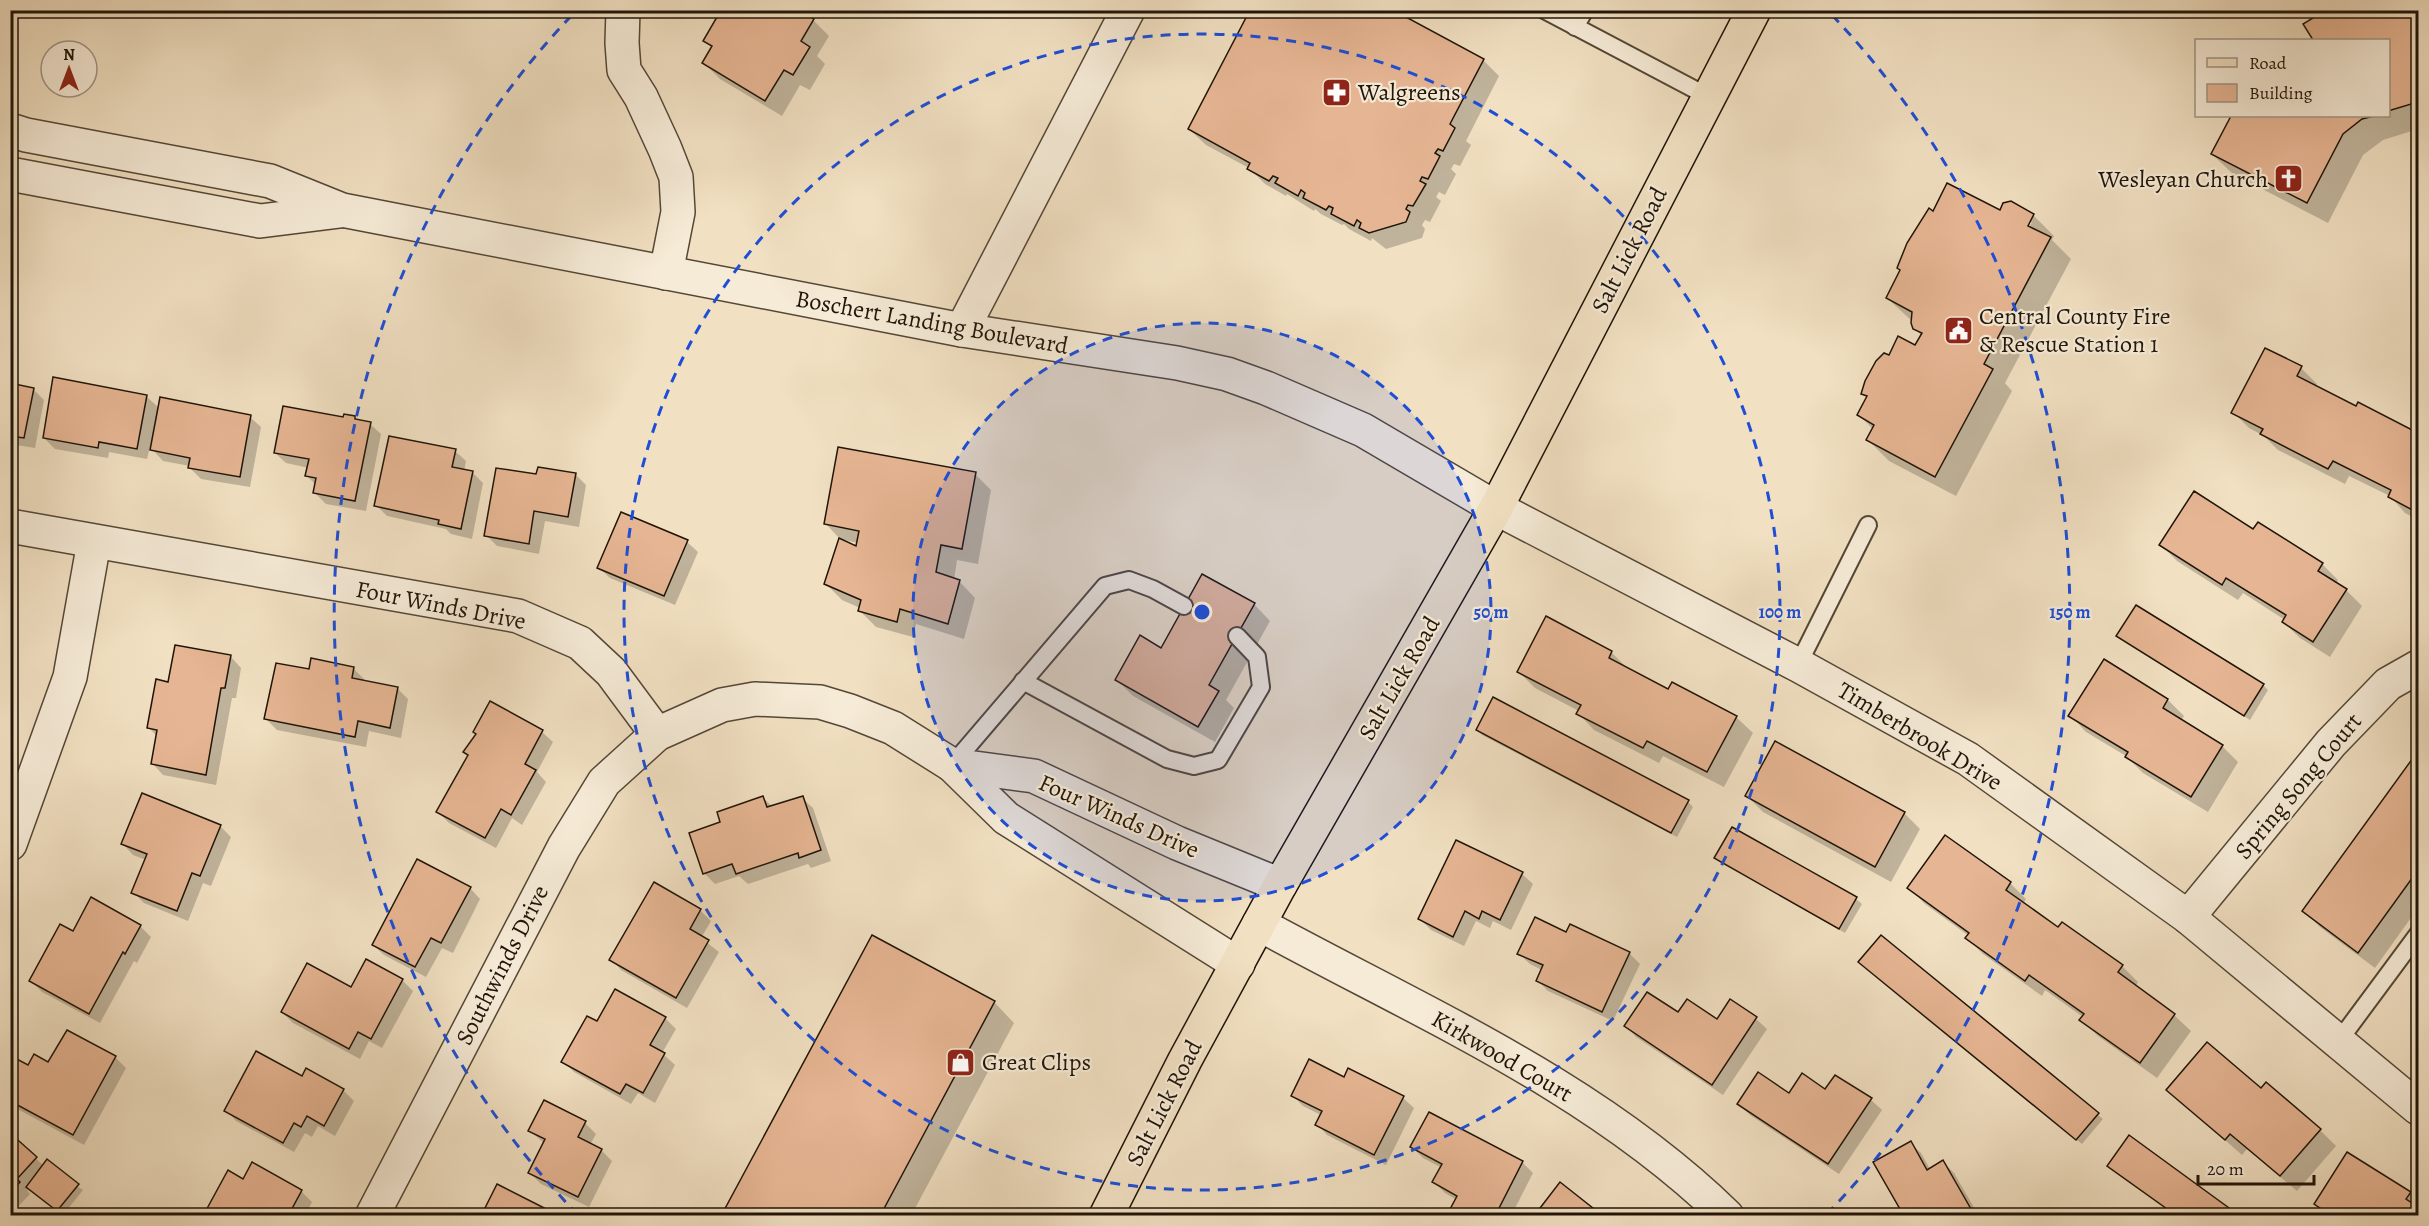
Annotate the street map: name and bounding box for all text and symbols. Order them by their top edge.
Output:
north arrow [39,39,99,99]
legend [2195,39,2390,117]
text: N [63,44,75,66]
text: Road [2249,51,2287,75]
pharmacy icon: Walgreens [1321,76,1353,108]
place label: Walgreens [1357,76,1461,108]
text: Building [2249,81,2313,105]
place label: Wesleyan Church [2097,163,2268,195]
church icon: Wesleyan Church [2273,163,2305,195]
street label: Salt Lick Road [1583,181,1675,319]
street label: Boschert Landing Boulevard [793,282,1071,362]
place label: Central County Fire & Rescue Station 1 [1979,300,2170,360]
public building icon: Central County Fire & Rescue Station 1 [1942,314,1974,346]
street label: Four Winds Drive [353,573,529,637]
text: 50 m [1474,600,1508,624]
text: 100 m [1759,600,1801,624]
text: 150 m [2049,600,2091,624]
centre of rings [1192,602,1212,622]
street label: Salt Lick Road [1351,610,1447,746]
street label: Timberbrook Drive [1832,674,2008,798]
street label: Spring Song Court [2227,706,2369,866]
street label: Four Winds Drive [1034,766,1204,866]
street label: Southwinds Drive [448,880,556,1050]
street label: Kirkwood Court [1426,1003,1578,1109]
street label: Salt Lick Road [1118,1034,1210,1172]
shop icon: Great Clips [945,1046,977,1078]
place label: Great Clips [982,1046,1091,1078]
scale bar [2198,1148,2314,1186]
text: 20 m [2207,1157,2244,1181]

